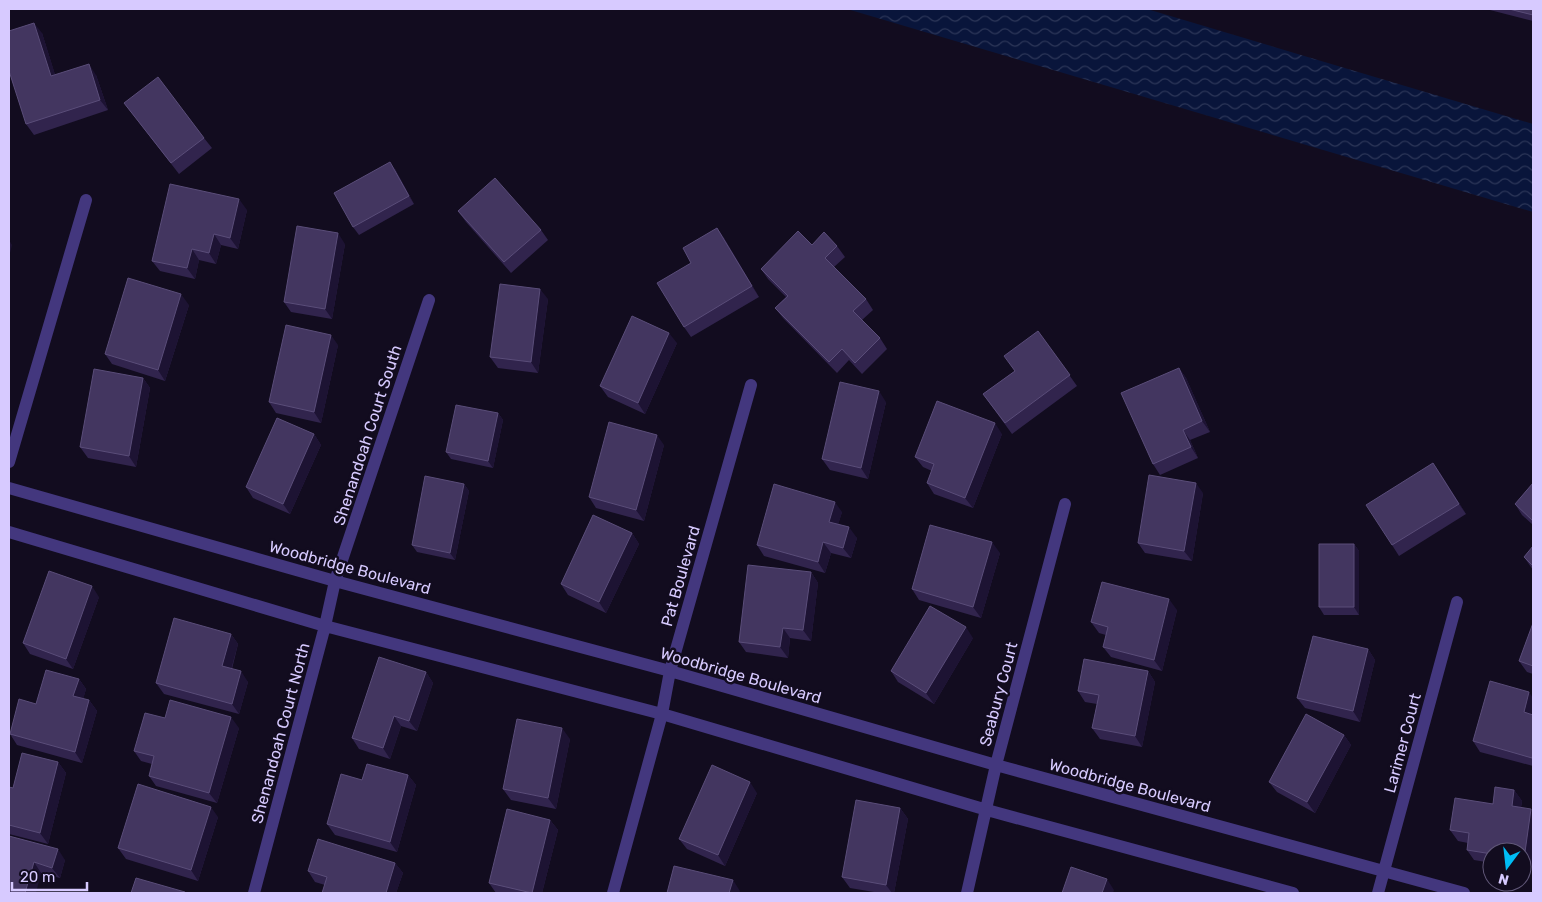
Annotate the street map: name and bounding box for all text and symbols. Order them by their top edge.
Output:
street label: Shenandoah Court South [329,343,406,528]
street label: Pat Boulevard [657,524,704,629]
street label: Woodbridge Boulevard [267,537,433,598]
street label: Seabury Court [975,640,1022,748]
street label: Shenandoah Court North [247,641,314,826]
street label: Woodbridge Boulevard [658,643,824,708]
street label: Larimer Court [1380,691,1425,795]
street label: Woodbridge Boulevard [1047,755,1213,816]
north arrow [1482,842,1532,892]
scale bar [12,860,88,892]
text: 20 m [20,868,55,886]
text: N [1497,870,1511,889]

